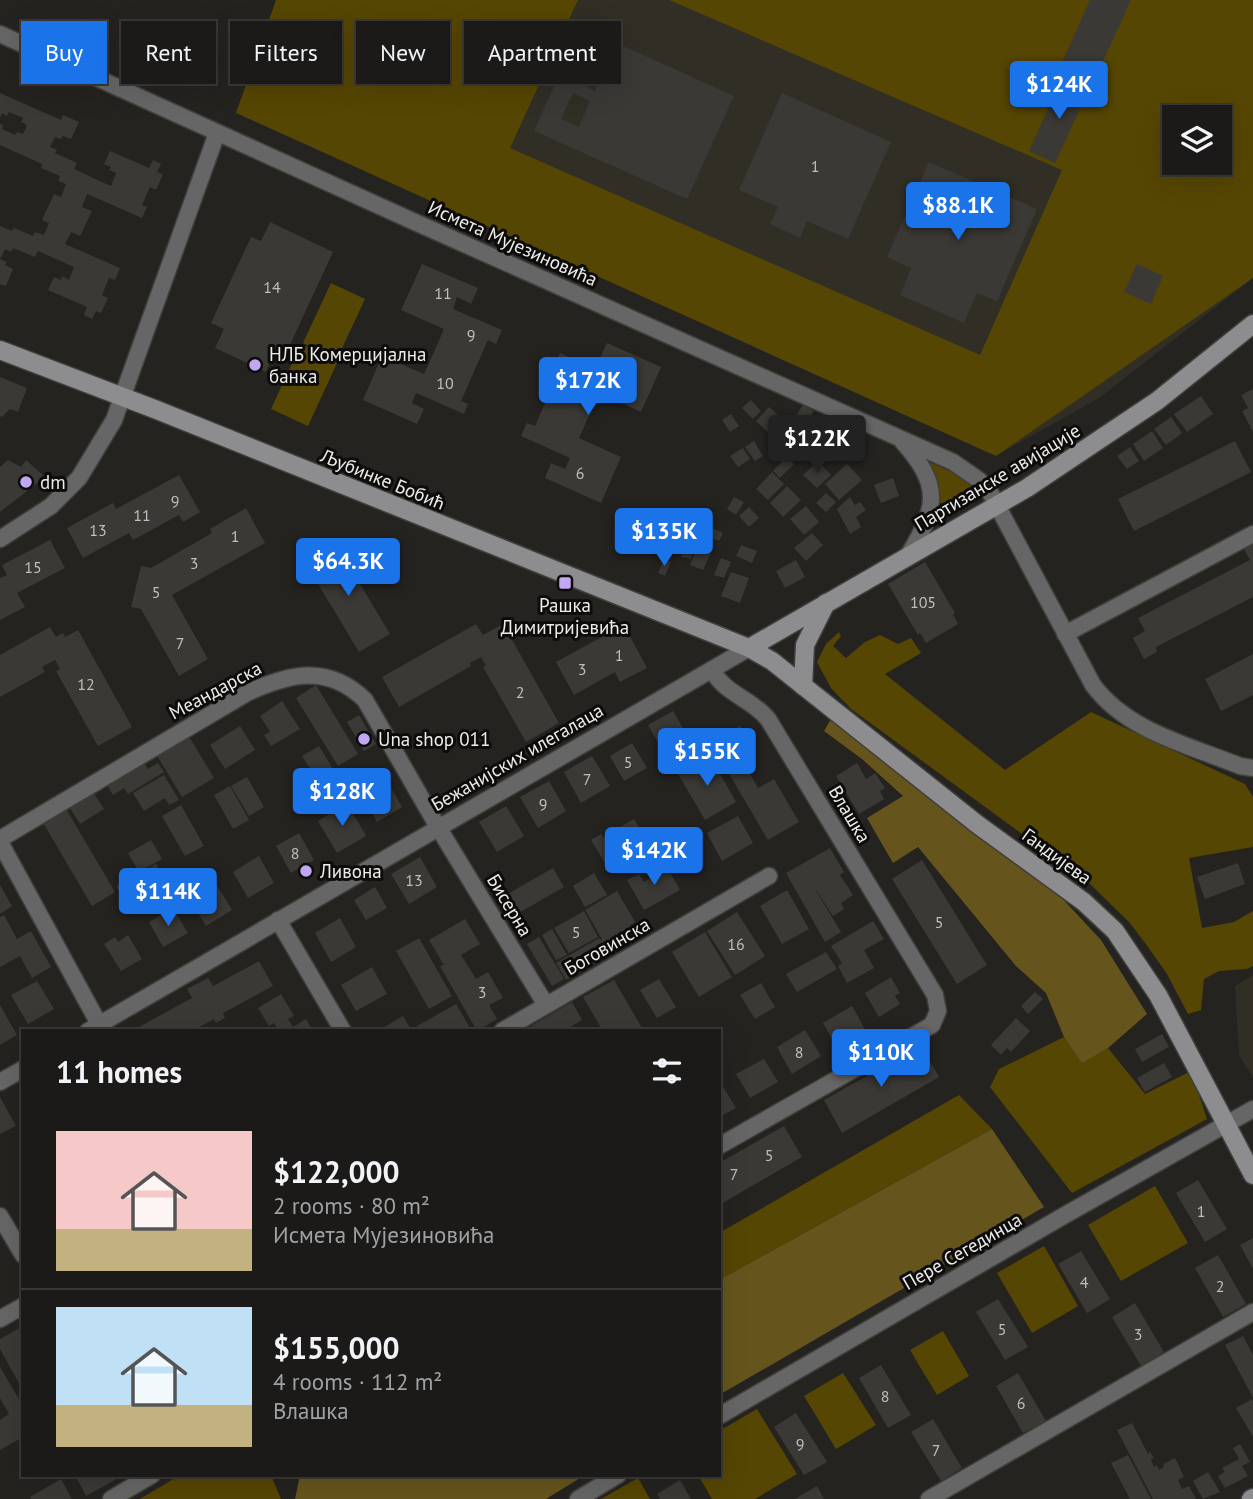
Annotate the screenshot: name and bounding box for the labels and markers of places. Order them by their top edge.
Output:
pin: $124K [1010,61,1108,121]
pin: $88.1K [901,182,1015,242]
place label: НЛБ Комерцијална банка [269,342,426,388]
marker: НЛБ Комерцијална банка [247,357,263,373]
pin: $172K [539,358,637,417]
pin: $122K [768,416,866,475]
place label: dm [40,470,66,494]
marker: dm [18,474,34,490]
pin: $135K [615,508,713,568]
pin: $64.3K [291,538,405,598]
marker: Рашка Димитријевића [557,575,573,591]
place label: Рашка Димитријевића [501,593,629,639]
place label: Una shop 011 [378,727,490,751]
pin: $155K [658,728,756,788]
marker: Una shop 011 [356,731,372,747]
pin: $128K [293,768,391,828]
pin: $142K [605,828,703,887]
place label: Ливона [319,859,382,883]
marker: Ливона [298,863,314,879]
pin: $114K [119,869,217,928]
pin: $110K [832,1030,930,1089]

